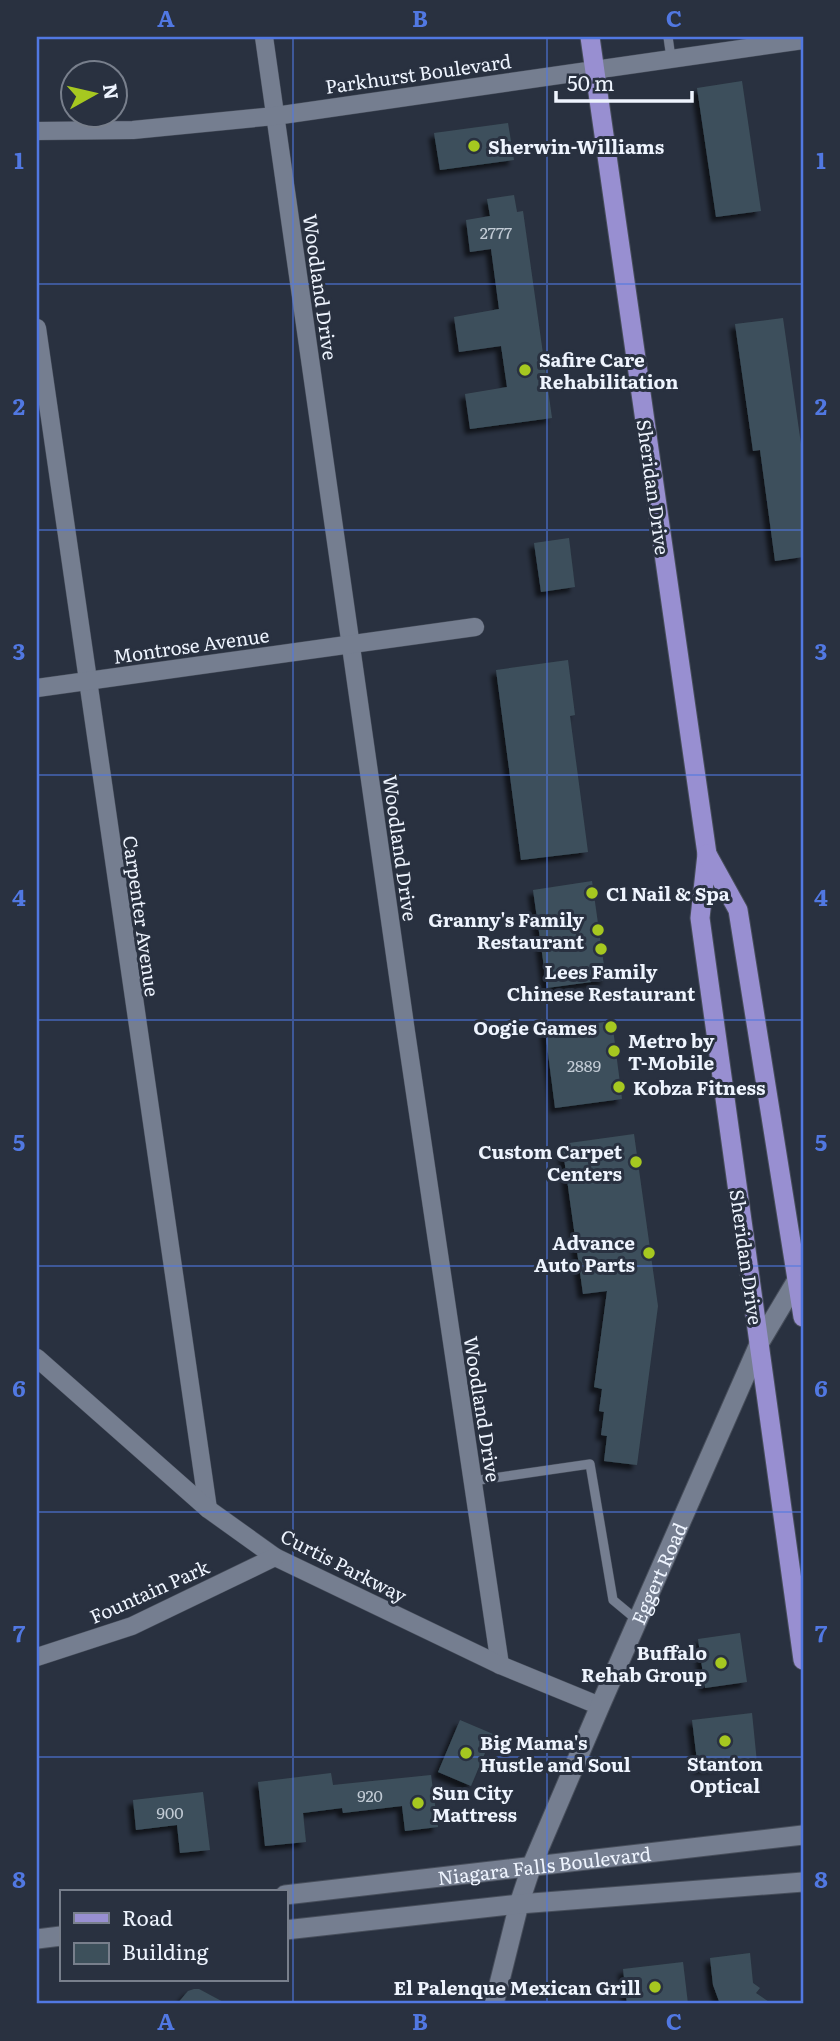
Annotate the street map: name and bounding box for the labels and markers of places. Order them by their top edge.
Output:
place label: Sherwin-Williams [488,132,664,160]
marker: Sherwin-Williams [466,138,482,154]
place label: Safire Care Rehabilitation [539,345,678,395]
marker: Safire Care Rehabilitation [517,362,533,378]
place label: C1 Nail & Spa [606,879,730,907]
marker: C1 Nail & Spa [584,885,600,901]
place label: Granny's Family Restaurant [428,905,585,955]
marker: Granny's Family Restaurant [590,922,606,938]
marker: Lees Family Chinese Restaurant [593,941,609,957]
place label: Lees Family Chinese Restaurant [507,957,696,1007]
place label: Oogie Games [473,1013,597,1041]
marker: Oogie Games [603,1019,619,1035]
place label: Metro by T-Mobile [628,1026,715,1076]
marker: Metro by T-Mobile [606,1043,622,1059]
place label: Kobza Fitness [633,1073,766,1101]
marker: Kobza Fitness [611,1079,627,1095]
place label: Custom Carpet Centers [478,1137,623,1187]
marker: Custom Carpet Centers [628,1154,644,1170]
place label: Advance Auto Parts [534,1228,635,1278]
marker: Advance Auto Parts [641,1245,657,1261]
place label: Buffalo Rehab Group [581,1638,707,1688]
marker: Buffalo Rehab Group [713,1655,729,1671]
place label: Big Mama's Hustle and Soul [480,1728,631,1778]
marker: Stanton Optical [717,1733,733,1749]
marker: Big Mama's Hustle and Soul [458,1745,474,1761]
place label: Stanton Optical [687,1749,763,1799]
place label: Sun City Mattress [432,1778,517,1828]
marker: Sun City Mattress [410,1795,426,1811]
place label: El Palenque Mexican Grill [393,1973,641,2001]
marker: El Palenque Mexican Grill [647,1979,663,1995]

